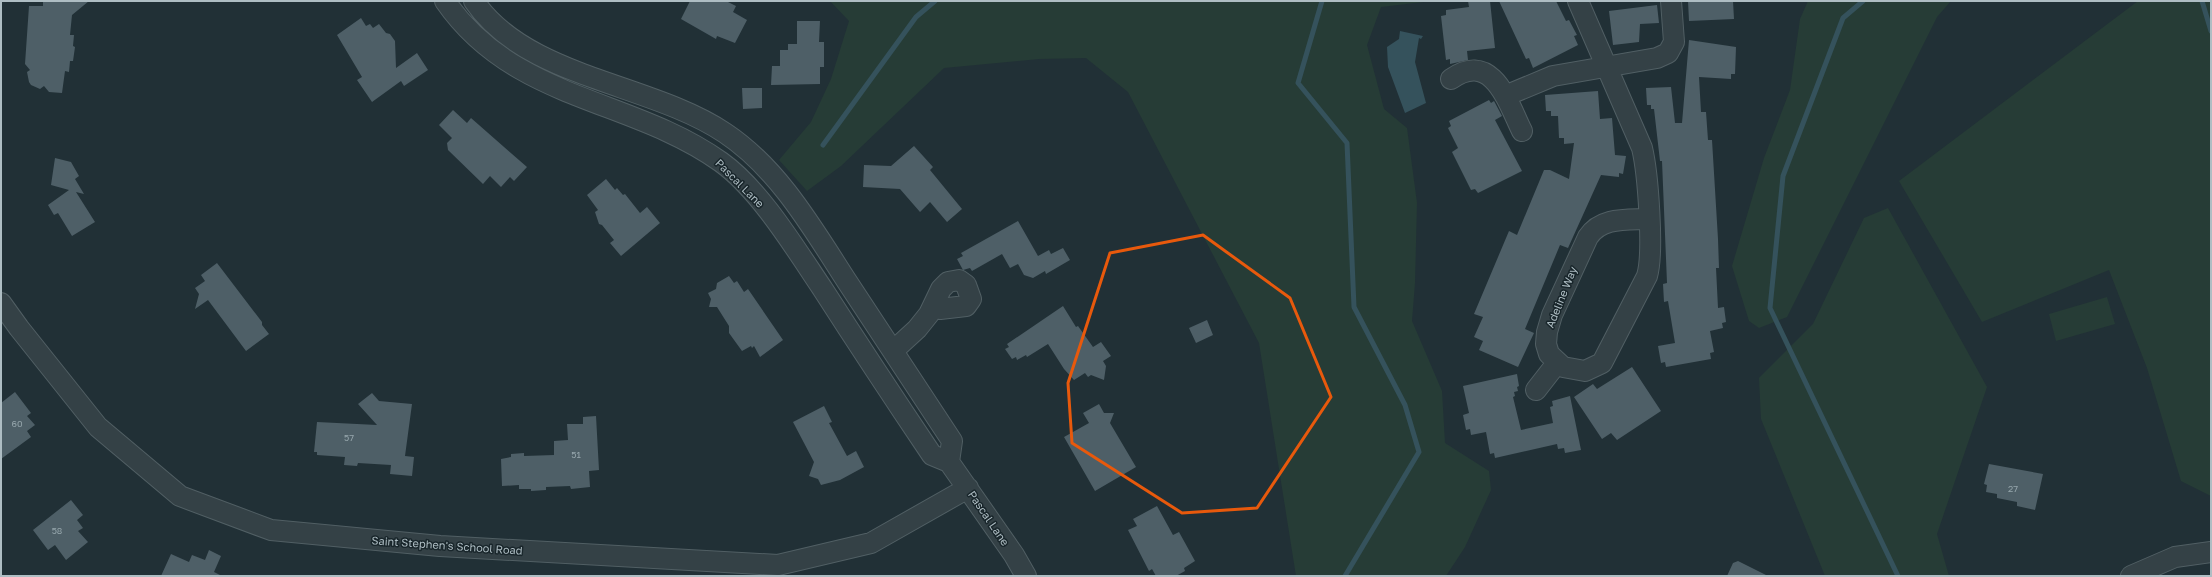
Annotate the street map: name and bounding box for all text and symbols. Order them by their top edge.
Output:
street label: Pascal Lane [713,156,767,210]
street label: Adeline Way [1543,264,1579,330]
house number: 60 [11,418,23,429]
house number: 57 [344,432,354,443]
house number: 51 [571,449,581,460]
house number: 27 [2008,483,2018,494]
street label: Pascal Lane [966,488,1012,548]
house number: 58 [52,525,62,536]
street label: Saint Stephen's School Road [371,533,523,557]

